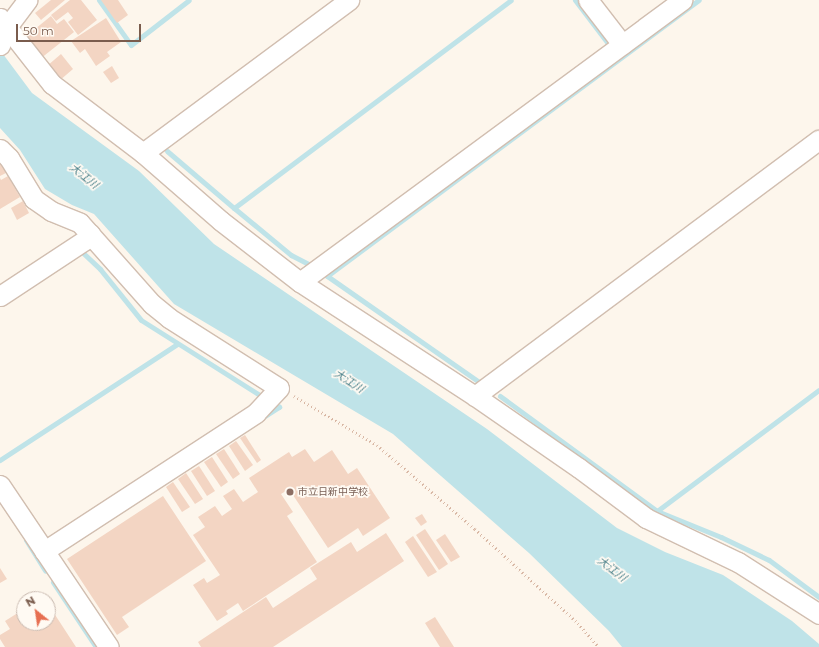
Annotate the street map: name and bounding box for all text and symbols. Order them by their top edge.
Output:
scale bar [18,16,143,42]
text: 50 m [23,23,54,38]
water label: 大江川 [67,160,101,192]
water label: 大江川 [332,366,366,396]
place label: 市立日新中学校 [298,486,368,498]
marker: 市立日新中学校 [285,487,295,497]
water label: 大江川 [595,554,629,584]
north arrow [16,591,56,631]
text: N [23,593,38,610]

